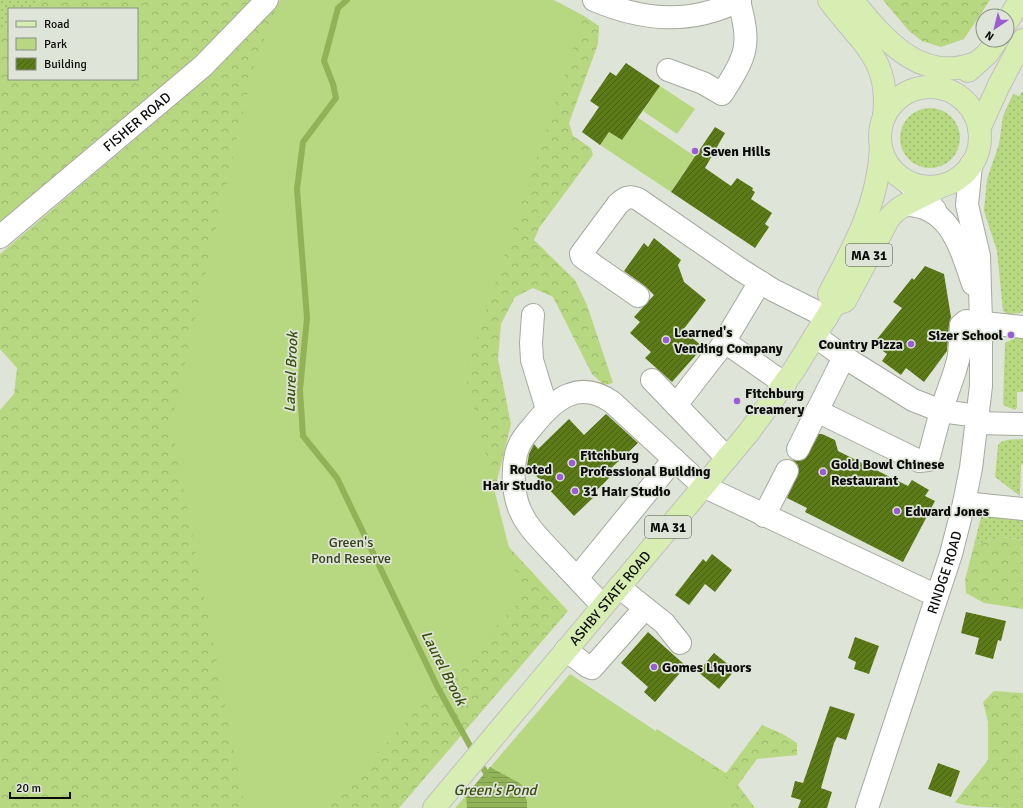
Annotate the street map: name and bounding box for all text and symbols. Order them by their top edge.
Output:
legend [8,8,138,80]
north arrow [975,8,1015,48]
text: Road [44,17,70,32]
text: N [983,28,996,43]
text: Park [44,37,67,52]
text: Building [44,57,87,72]
street label: FISHER ROAD [100,89,174,155]
place label: Seven Hills [703,143,771,160]
marker: Seven Hills [690,146,700,156]
road number: MA 31 [846,244,892,266]
place label: Learned's Vending Company [674,324,783,357]
place label: Sizer School [928,327,1004,344]
water label: Laurel Brook [281,330,301,413]
marker: Sizer School [1006,330,1016,340]
marker: Learned's Vending Company [661,335,671,345]
place label: Country Pizza [818,336,903,353]
marker: Country Pizza [906,339,916,349]
place label: Fitchburg Creamery [745,385,805,418]
marker: Fitchburg Creamery [732,396,742,406]
place label: Fitchburg Professional Building [580,447,711,480]
place label: Gold Bowl Chinese Restaurant [831,456,944,489]
marker: Fitchburg Professional Building [567,458,577,468]
place label: Rooted Hair Studio [483,461,552,494]
marker: Gold Bowl Chinese Restaurant [818,467,828,477]
marker: Rooted Hair Studio [555,472,565,482]
place label: 31 Hair Studio [583,483,671,500]
marker: 31 Hair Studio [570,486,580,496]
place label: Edward Jones [905,503,989,520]
marker: Edward Jones [892,506,902,516]
road number: MA 31 [645,516,691,538]
street label: RINDGE ROAD [924,529,966,616]
park label: Green's Pond Reserve [311,534,391,567]
street label: ASHBY STATE ROAD [566,548,655,649]
water label: Laurel Brook [418,628,471,710]
place label: Gomes Liquors [662,659,752,676]
marker: Gomes Liquors [649,662,659,672]
scale bar [10,774,70,800]
text: 20 m [16,781,41,796]
water label: Green's Pond [453,781,539,799]

